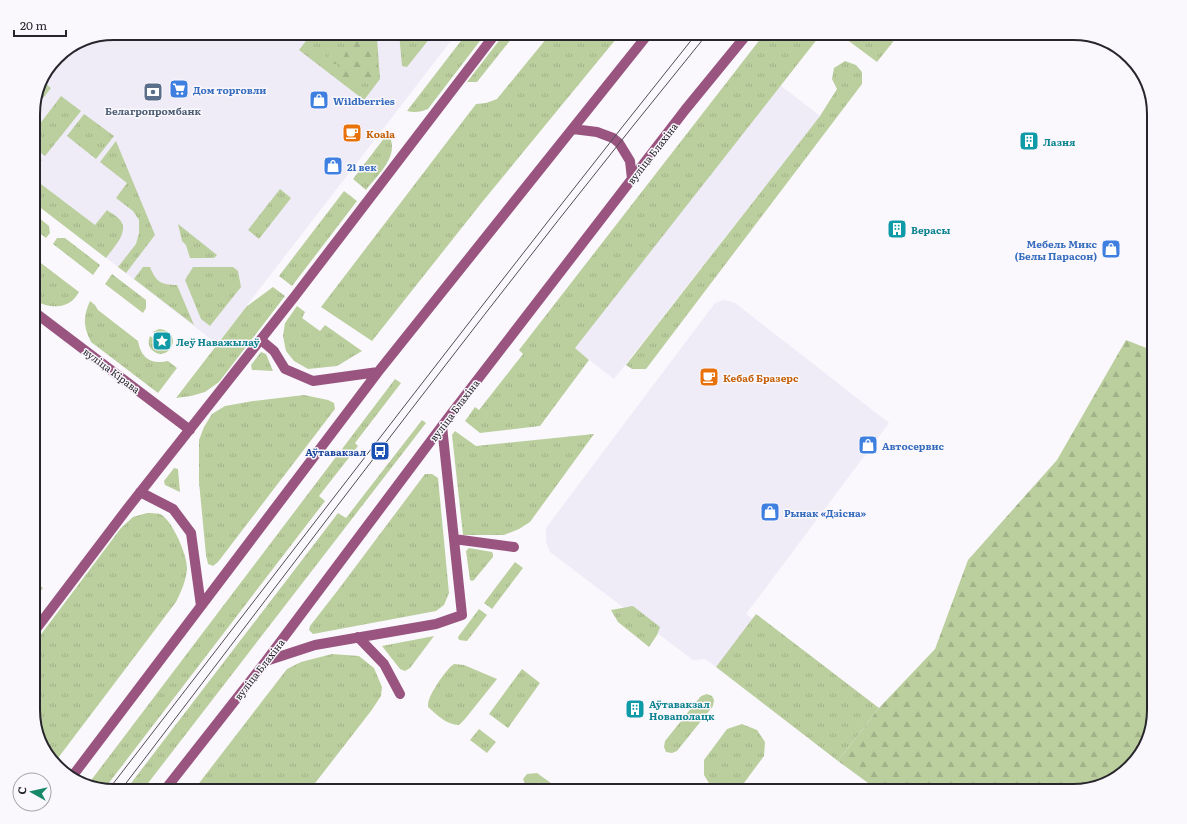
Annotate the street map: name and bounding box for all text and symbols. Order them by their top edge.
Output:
scale bar [14,12,66,38]
text: 20 m [20,16,47,34]
supermarket icon: Дом торговли [168,78,190,100]
bank icon: Белагропромбанк [142,81,164,103]
place label: Дом торговли [193,82,266,97]
shop icon: Wildberries [308,89,330,111]
place label: Wildberries [333,93,395,108]
place label: Белагропромбанк [105,103,201,118]
street label: вуліца Блахіна [623,119,681,187]
cafe icon: Koala [341,122,363,144]
place label: Koala [366,126,395,141]
building icon: Лазня [1018,130,1040,152]
place label: Лазня [1043,134,1076,149]
shop icon: 21 век [322,155,344,177]
place label: 21 век [347,159,377,174]
building icon: Верасы [886,218,908,240]
place label: Верасы [911,222,950,237]
place label: Мебель Микс (Белы Парасон) [1015,236,1098,263]
shop icon: Мебель Микс (Белы Парасон) [1100,238,1122,260]
place icon: Леў Наважылаў [151,330,173,352]
place label: Леў Наважылаў [176,334,261,349]
street label: вуліца Кірава [80,344,144,397]
cafe icon: Кебаб Бразерс [698,366,720,388]
place label: Кебаб Бразерс [723,370,799,385]
street label: вуліца Блахіна [426,375,483,444]
shop icon: Автосервис [857,434,879,456]
place label: Автосервис [882,438,944,453]
bus stop icon: Аўтавакзал [369,440,391,462]
place label: Аўтавакзал [305,444,366,459]
shop icon: Рынак «Дзісна» [759,501,781,523]
place label: Рынак «Дзісна» [784,505,867,520]
street label: вуліца Блахіна [230,635,288,703]
place label: Аўтавакзал Новаполацк [649,696,715,723]
building icon: Аўтавакзал Новаполацк [624,698,646,720]
north arrow [12,772,52,812]
text: С [13,785,30,795]

